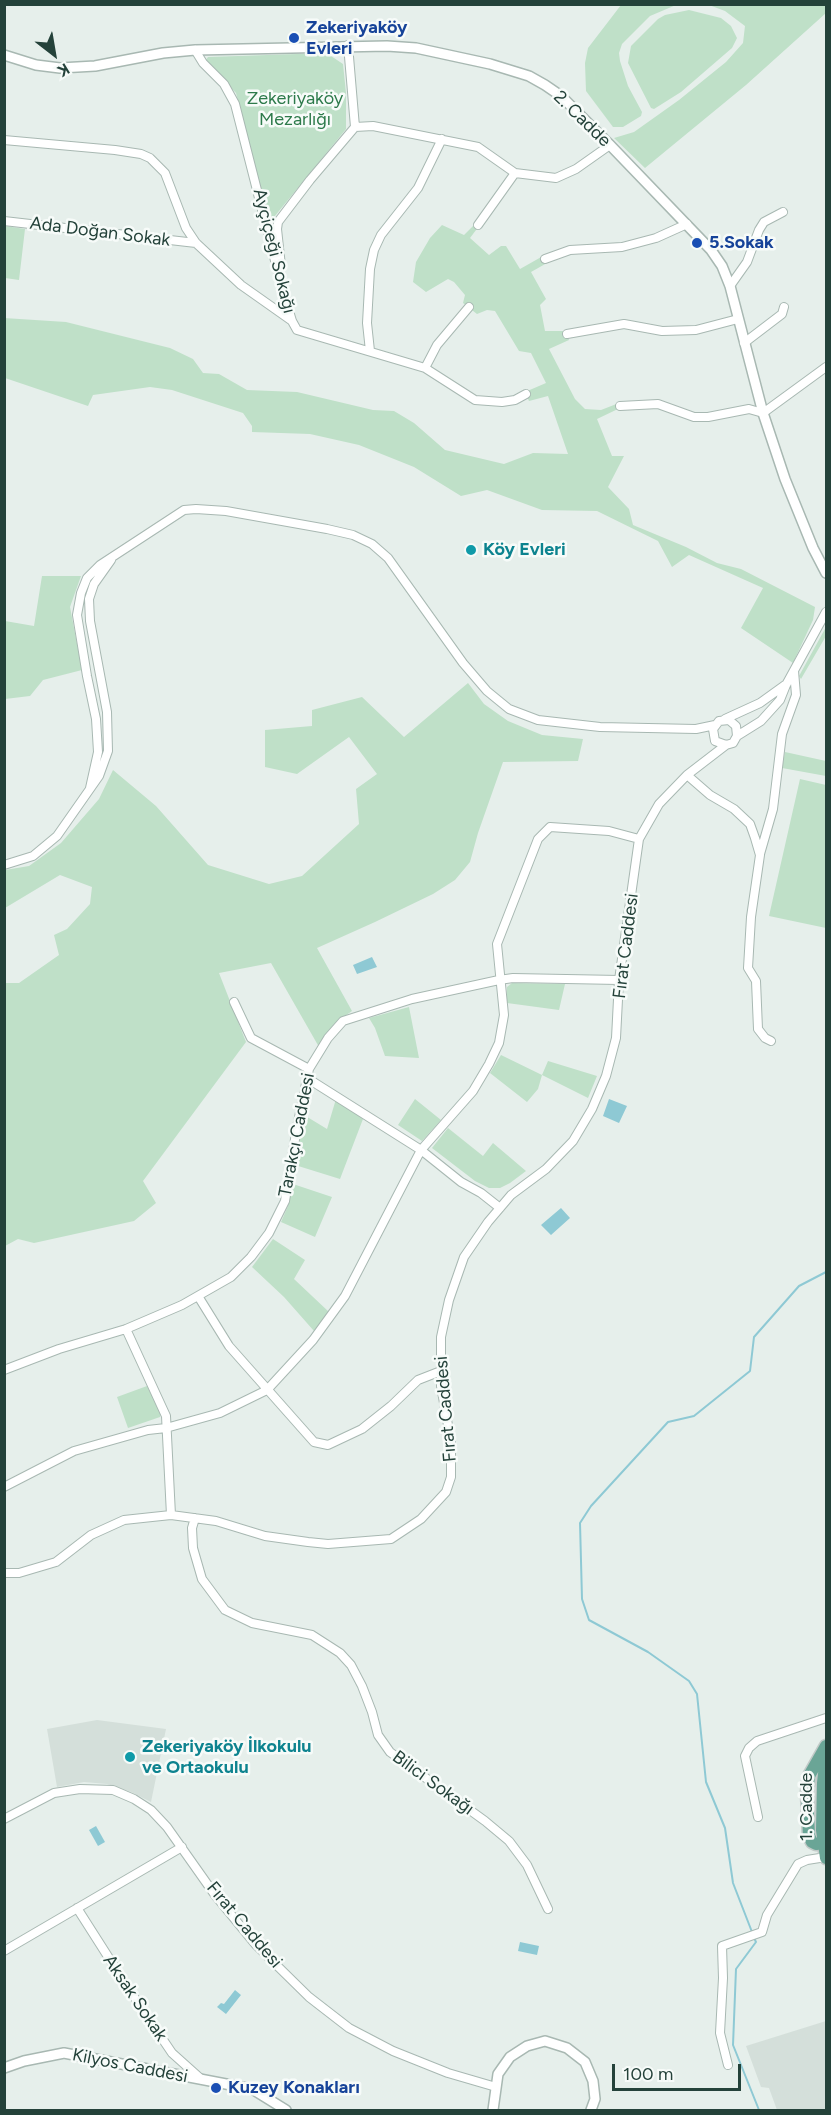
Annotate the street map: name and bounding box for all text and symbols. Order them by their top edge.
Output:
place label: Zekeriyaköy Evleri [306,17,407,60]
north arrow [24,24,84,84]
marker: Zekeriyaköy Evleri [287,31,301,45]
text: K [54,59,73,81]
street label: 2. Cadde [549,86,615,152]
park label: Zekeriyaköy Mezarlığı [247,88,343,130]
street label: Ayçiçeği Sokağı [248,186,300,316]
street label: Ada Doğan Sokak [29,213,171,251]
place label: 5.Sokak [709,232,774,254]
marker: 5.Sokak [690,236,704,250]
place label: Köy Evleri [483,539,566,561]
marker: Köy Evleri [464,543,478,557]
street label: Fırat Caddesi [609,892,643,1000]
street label: Tarakçı Caddesi [274,1071,320,1199]
street label: Fırat Caddesi [431,1355,461,1463]
place label: Zekeriyaköy İlkokulu ve Ortaokulu [142,1736,312,1778]
street label: Bilici Sokağı [388,1746,478,1820]
marker: Zekeriyaköy İlkokulu ve Ortaokulu [123,1750,137,1764]
street label: 1. Cadde [796,1773,818,1841]
street label: Fırat Caddesi [202,1877,286,1973]
street label: Aksak Sokak [98,1951,172,2045]
street label: Kilyos Caddesi [70,2044,190,2088]
scale bar [615,2052,744,2090]
text: 100 m [623,2063,673,2085]
place label: Kuzey Konakları [228,2077,360,2099]
marker: Kuzey Konakları [209,2081,223,2095]

